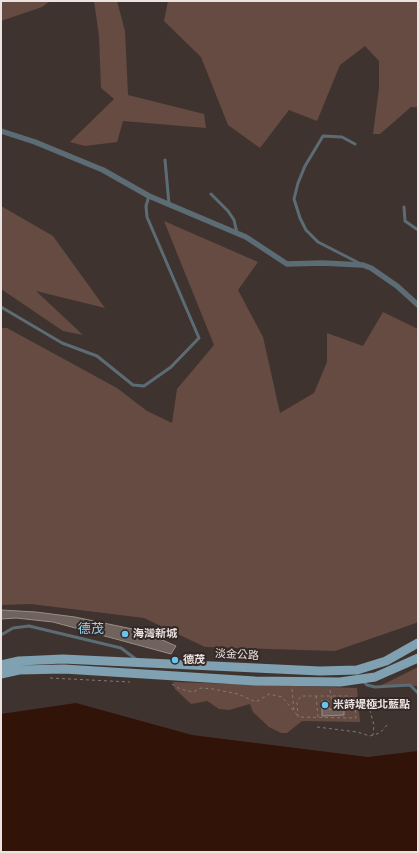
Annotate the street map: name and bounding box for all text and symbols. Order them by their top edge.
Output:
district label: 德茂 [78,621,104,637]
place label: 海灣新城 [133,627,177,641]
marker: 海灣新城 [120,629,130,639]
street label: 淡金公路 [215,647,259,663]
place label: 德茂 [183,653,205,667]
marker: 德茂 [170,655,180,665]
place label: 米詩堤極北藍點 [333,698,410,712]
marker: 米詩堤極北藍點 [320,700,330,710]

